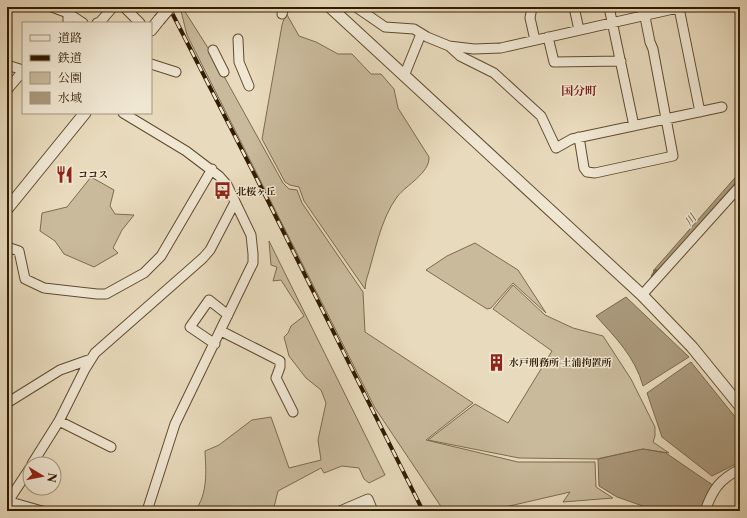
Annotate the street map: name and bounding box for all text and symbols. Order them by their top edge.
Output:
legend [22,22,152,114]
text: 道路 [58,30,82,45]
text: 鉄道 [57,50,82,65]
text: 公園 [58,70,82,85]
district label: 国分町 [561,83,597,98]
text: 水域 [58,90,82,105]
restaurant icon: ココス [55,164,75,184]
place label: ココス [78,168,108,181]
bus stop icon: 北桜ヶ丘 [213,181,233,201]
place label: 北桜ヶ丘 [236,185,276,198]
water label: 川 [681,211,700,229]
building icon: 水戸刑務所 土浦拘置所 [486,352,506,372]
place label: 水戸刑務所 土浦拘置所 [508,356,612,369]
north arrow [22,456,62,496]
text: N [44,472,60,484]

